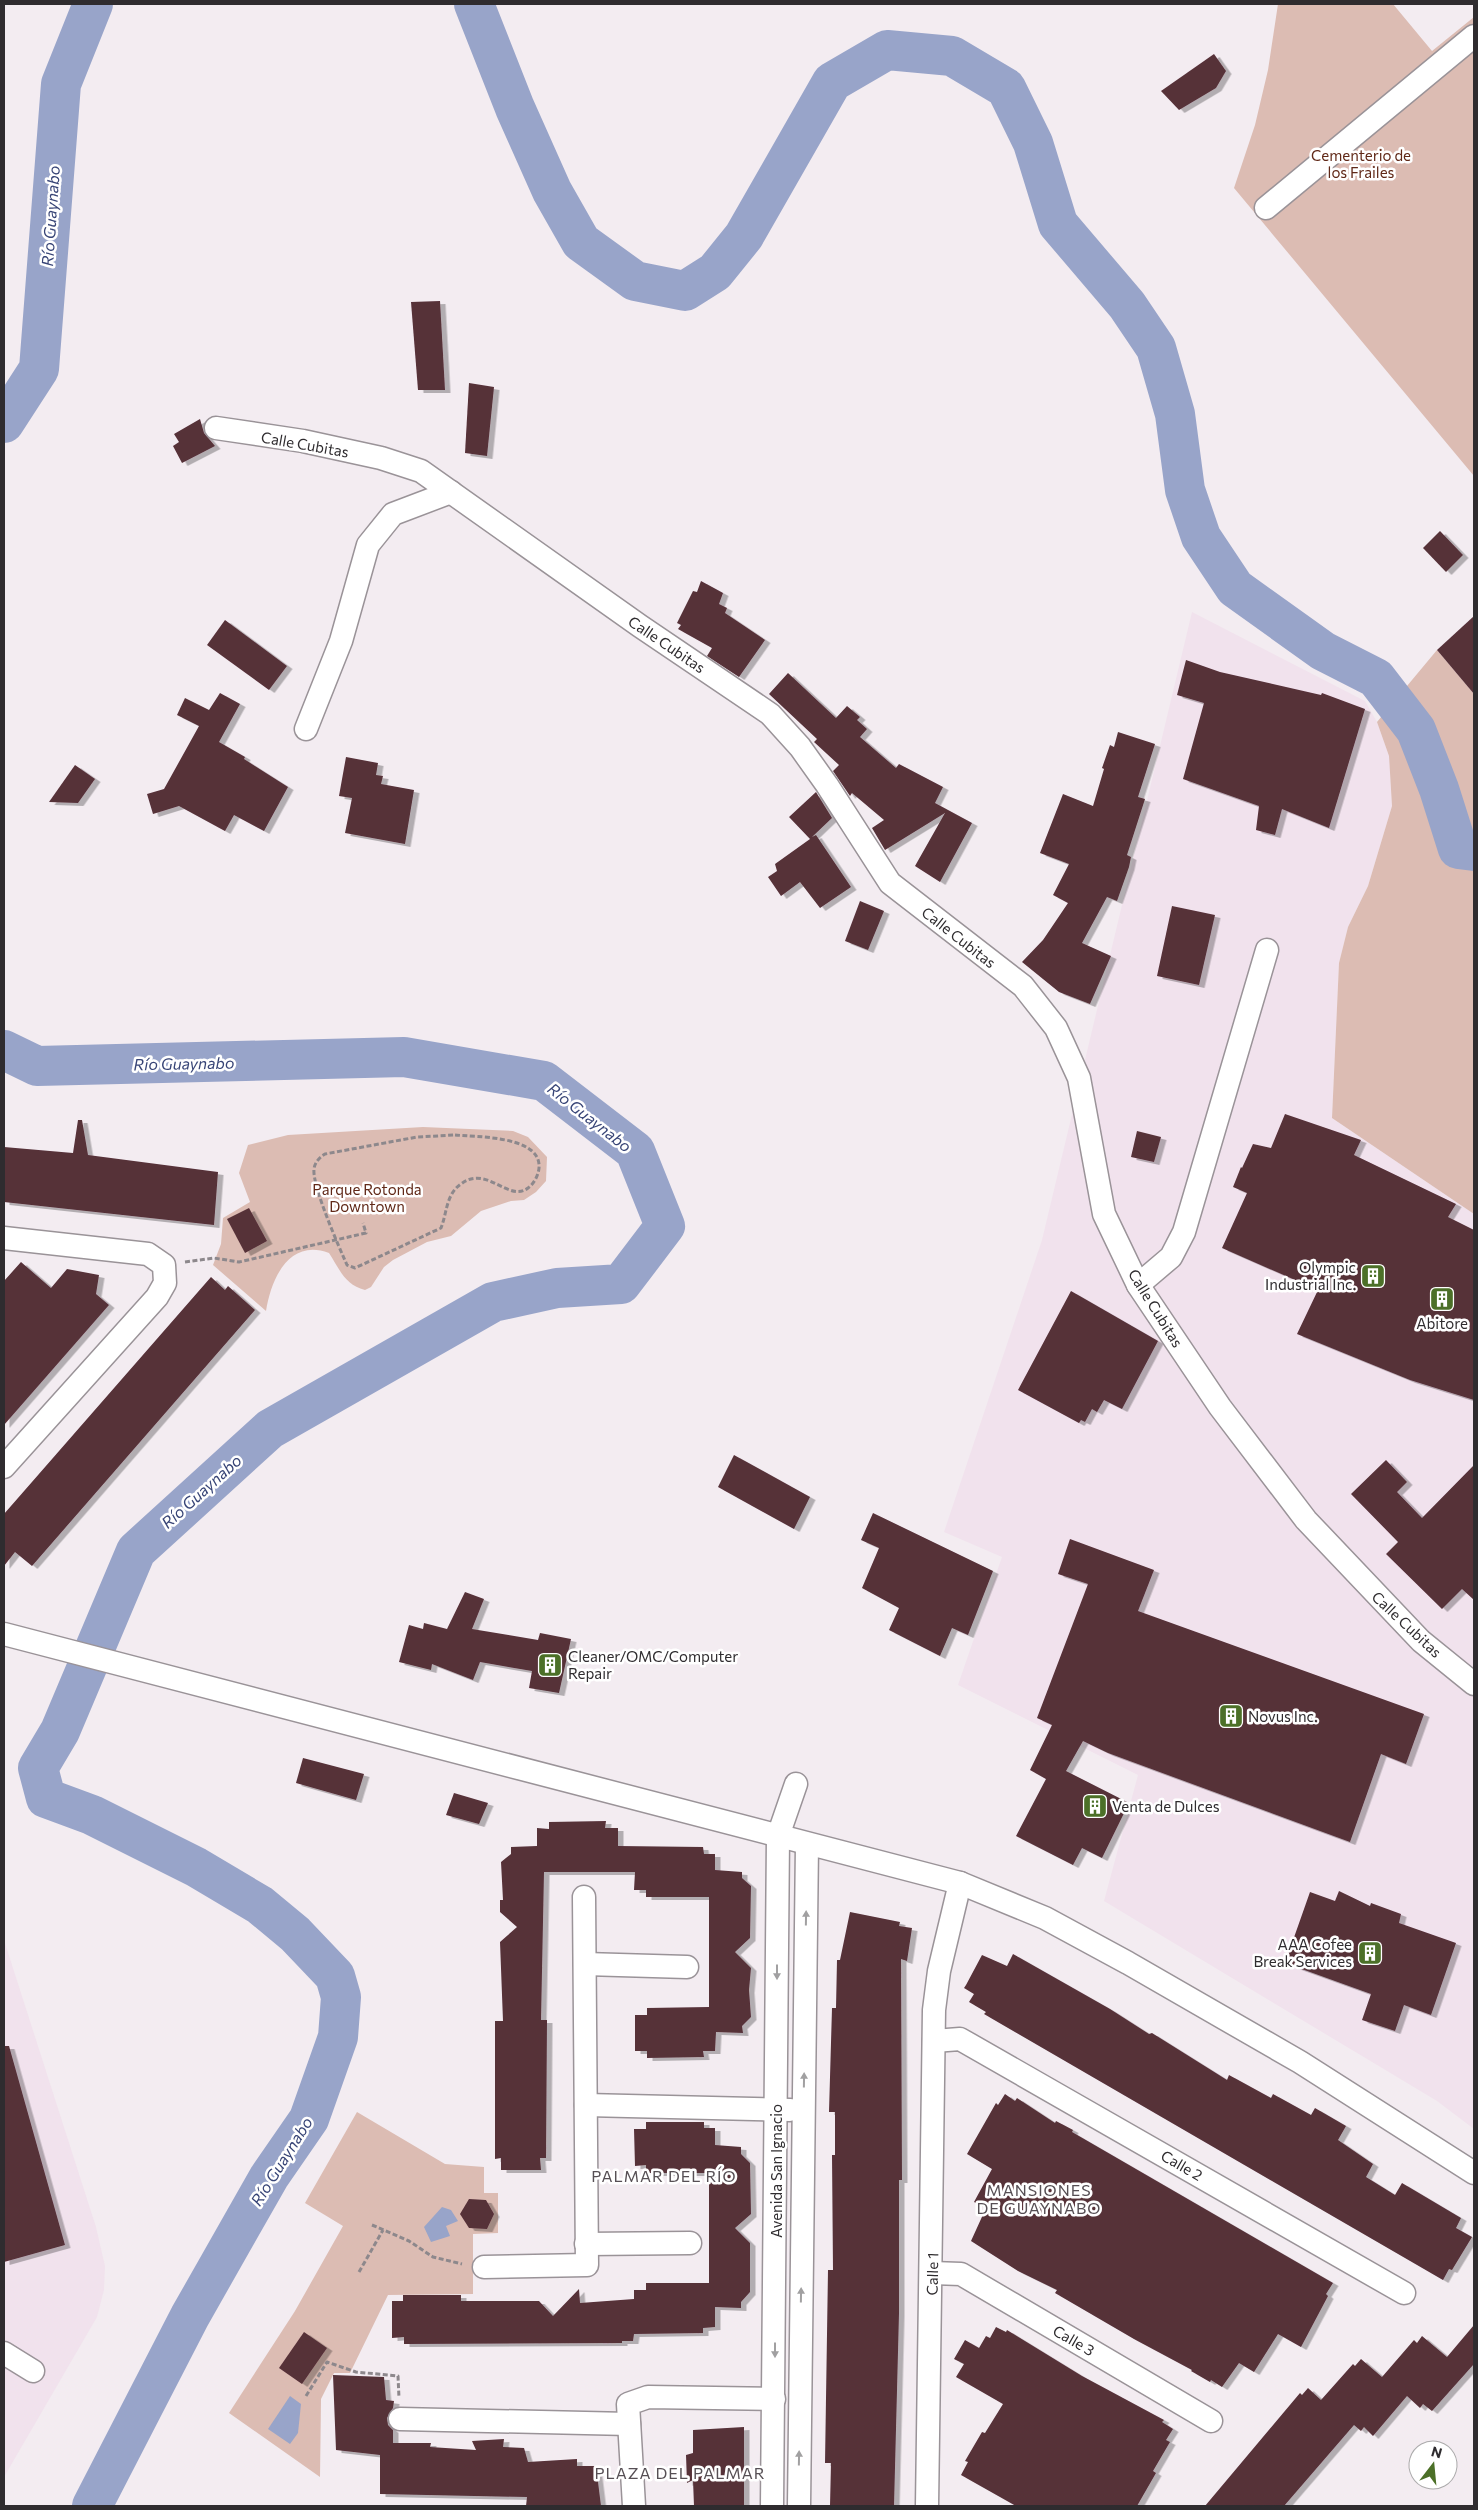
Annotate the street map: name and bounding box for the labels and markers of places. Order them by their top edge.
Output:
place label: Olympic Industrial Inc. [1265,1258,1356,1293]
building icon: Olympic Industrial Inc. [1360,1263,1386,1289]
building icon: Abitore [1429,1286,1455,1312]
place label: Abitore [1416,1314,1468,1332]
place label: Cleaner/OMC/Computer Repair [568,1647,738,1682]
building icon: Cleaner/OMC/Computer Repair [537,1652,563,1678]
building icon: Novus Inc. [1218,1703,1244,1729]
place label: Novus Inc. [1248,1707,1318,1725]
building icon: Venta de Dulces [1082,1793,1108,1819]
place label: Venta de Dulces [1112,1797,1220,1815]
place label: AAA Cofee Break Services [1253,1935,1352,1970]
building icon: AAA Cofee Break Services [1357,1940,1383,1966]

